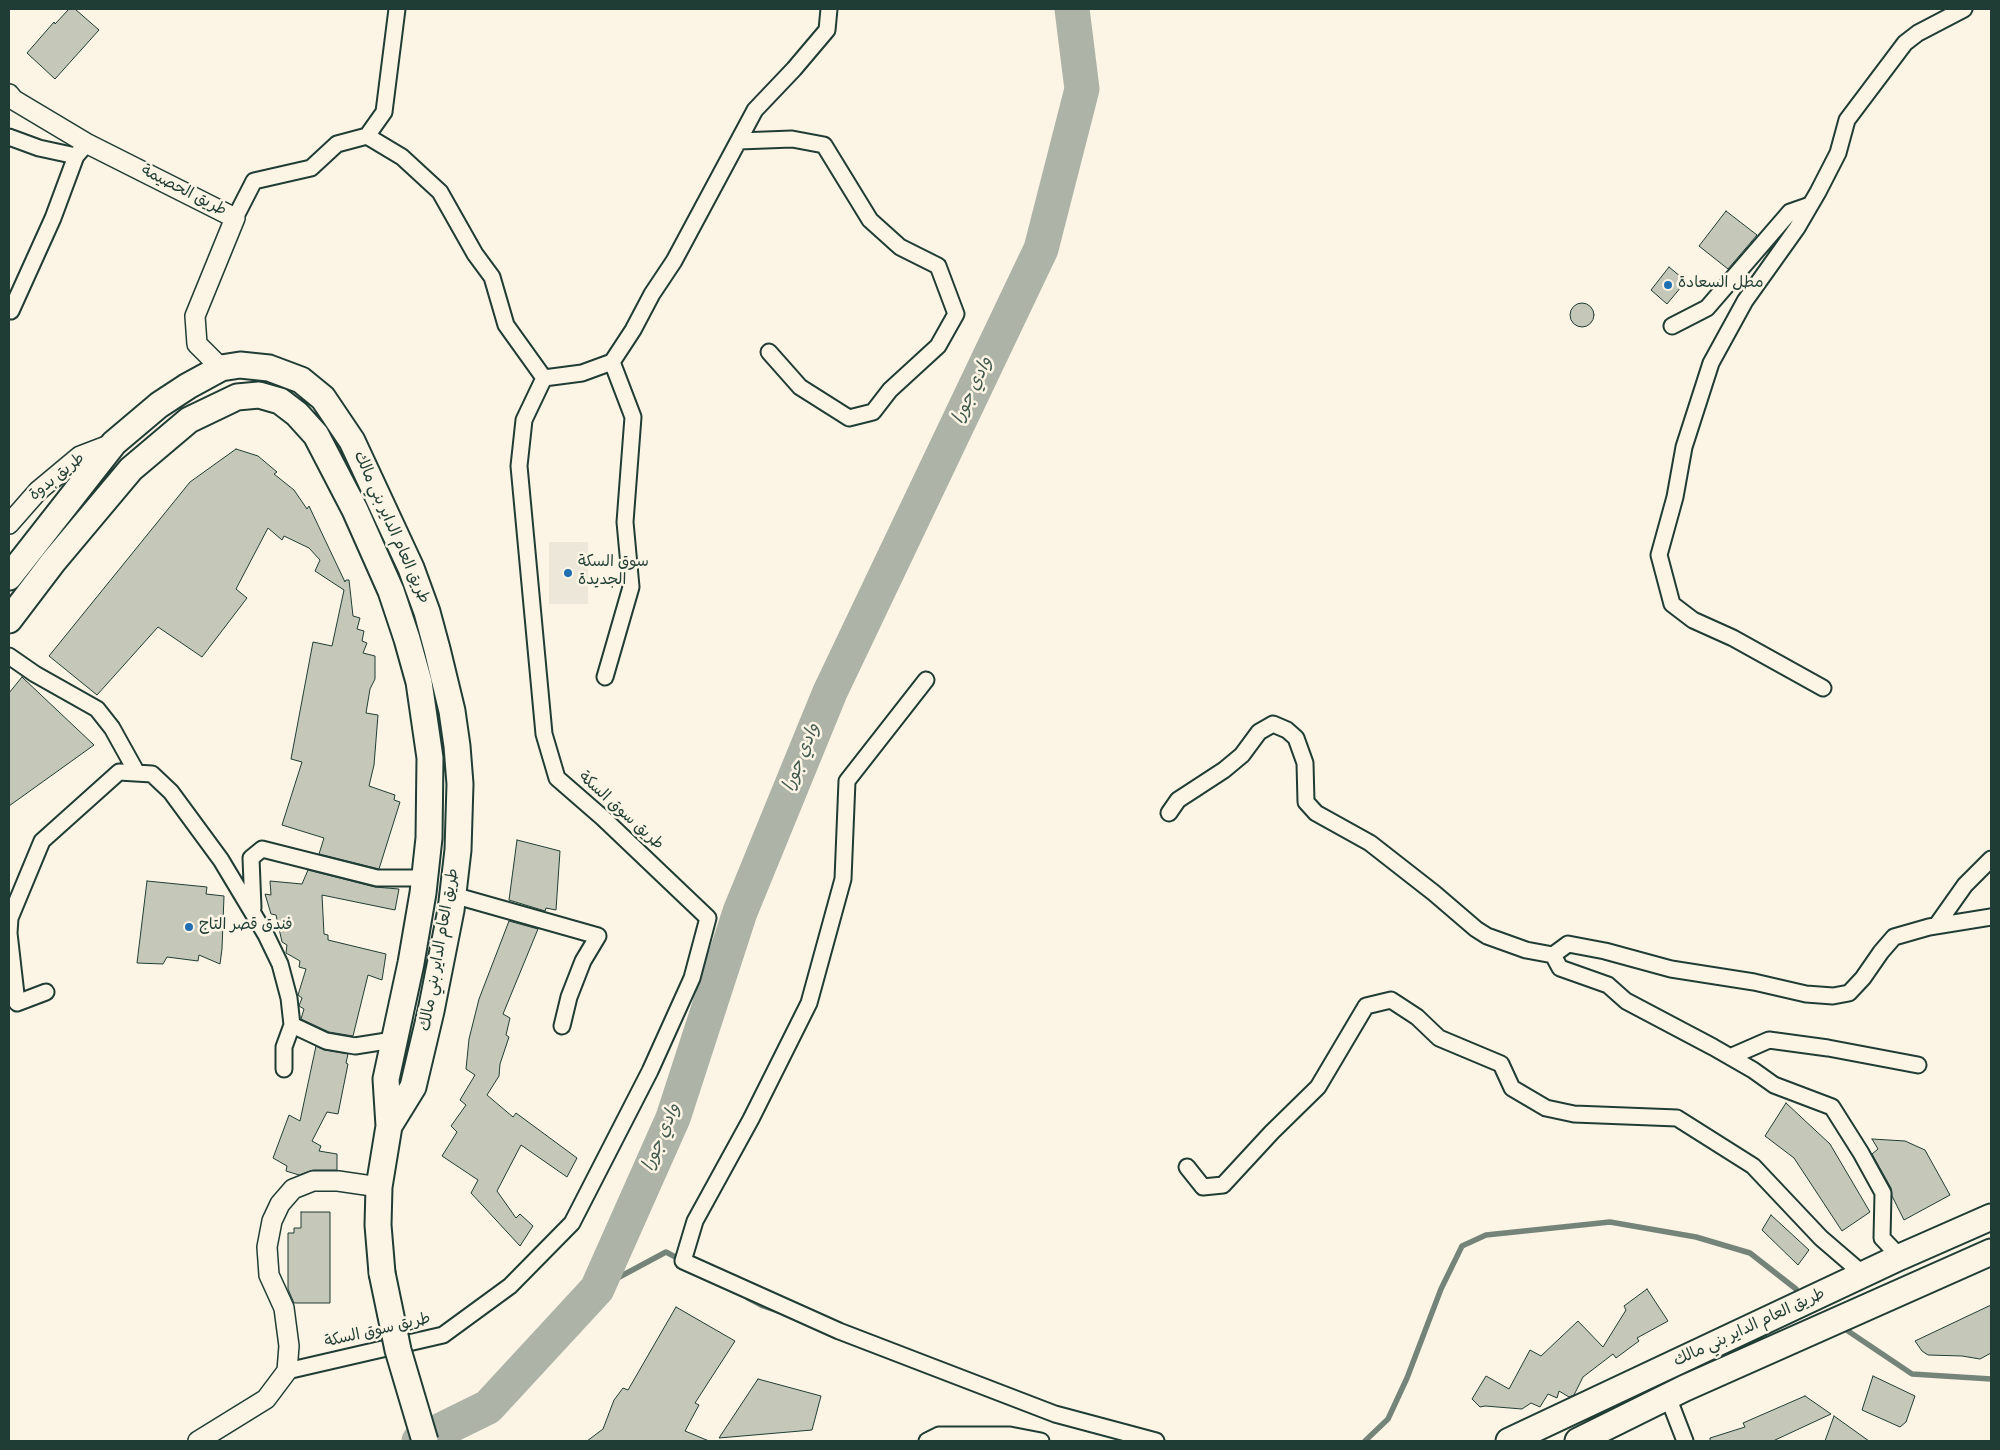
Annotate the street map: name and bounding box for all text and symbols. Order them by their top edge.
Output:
street label: طريق الحصيمة [137,162,229,222]
place label: مطل السعادة [1678,275,1763,295]
marker: مطل السعادة [1662,279,1674,291]
water label: وادي جورا [949,354,999,428]
street label: طريق العام الداير بني مالك [348,449,432,607]
street label: طريق بدوة [26,450,90,506]
place label: سوق السكة الجديدة [578,554,649,592]
marker: سوق السكة الجديدة [562,567,574,579]
water label: وادي جورا [780,721,826,795]
street label: طريق سوق السكة [573,769,667,855]
street label: طريق العام الداير بني مالك [417,867,465,1033]
place label: فندق قصر التاج [199,917,293,937]
marker: فندق قصر التاج [183,921,195,933]
water label: وادي جورا [639,1101,687,1175]
street label: طريق العام الداير بني مالك [1671,1285,1829,1373]
street label: طريق سوق السكة [323,1310,433,1354]

